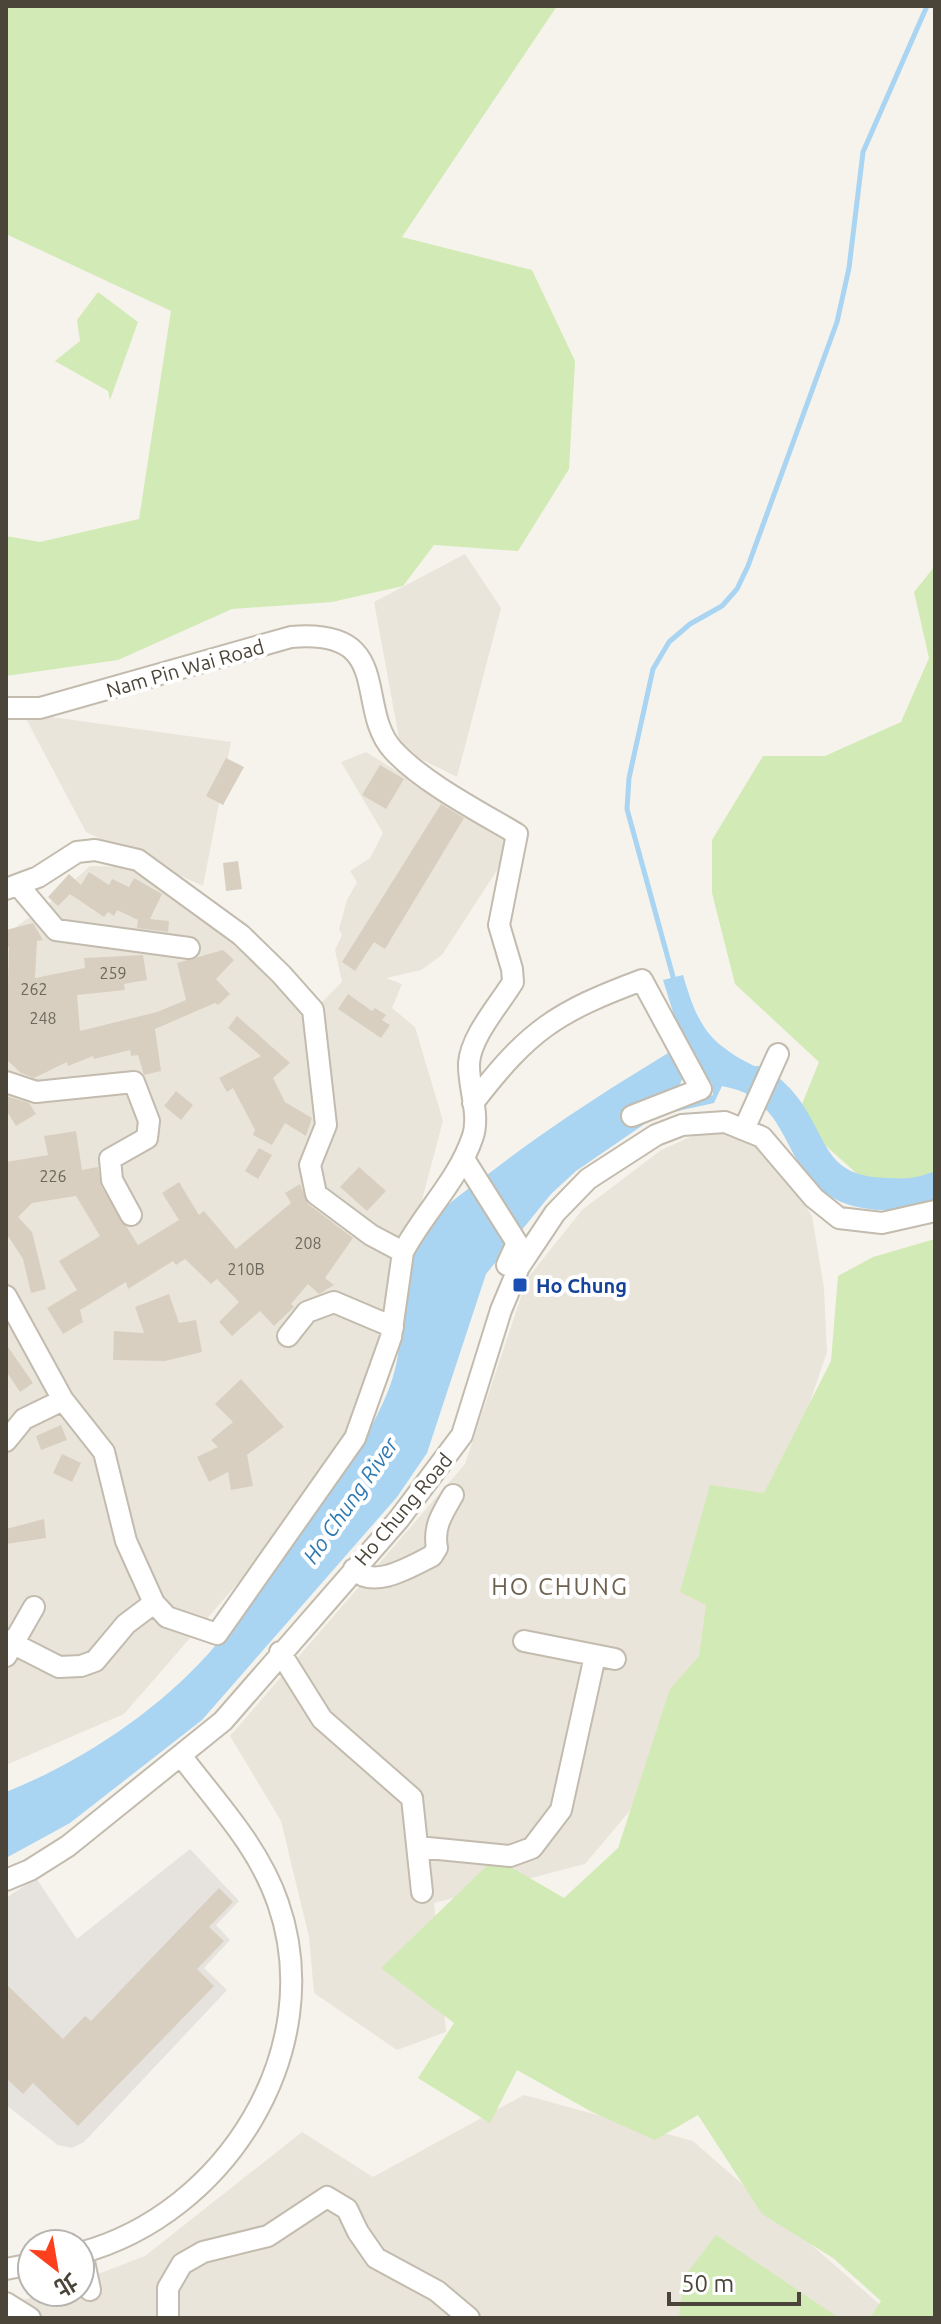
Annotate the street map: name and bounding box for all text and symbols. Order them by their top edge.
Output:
street label: Nam Pin Wai Road [103,634,267,702]
house number: 259 [99,964,127,982]
house number: 262 [20,980,48,998]
house number: 248 [29,1009,57,1027]
house number: 226 [39,1167,67,1185]
house number: 208 [294,1234,322,1252]
house number: 210B [227,1260,265,1278]
place label: Ho Chung [536,1274,627,1297]
marker: Ho Chung [511,1276,529,1294]
water label: Ho Chung River [297,1432,403,1568]
street label: Ho Chung Road [350,1448,456,1570]
district label: HO CHUNG [491,1573,629,1600]
north arrow [16,2228,96,2308]
scale bar [669,2256,799,2306]
text: 北 [51,2269,82,2302]
text: 50 m [681,2270,734,2297]

